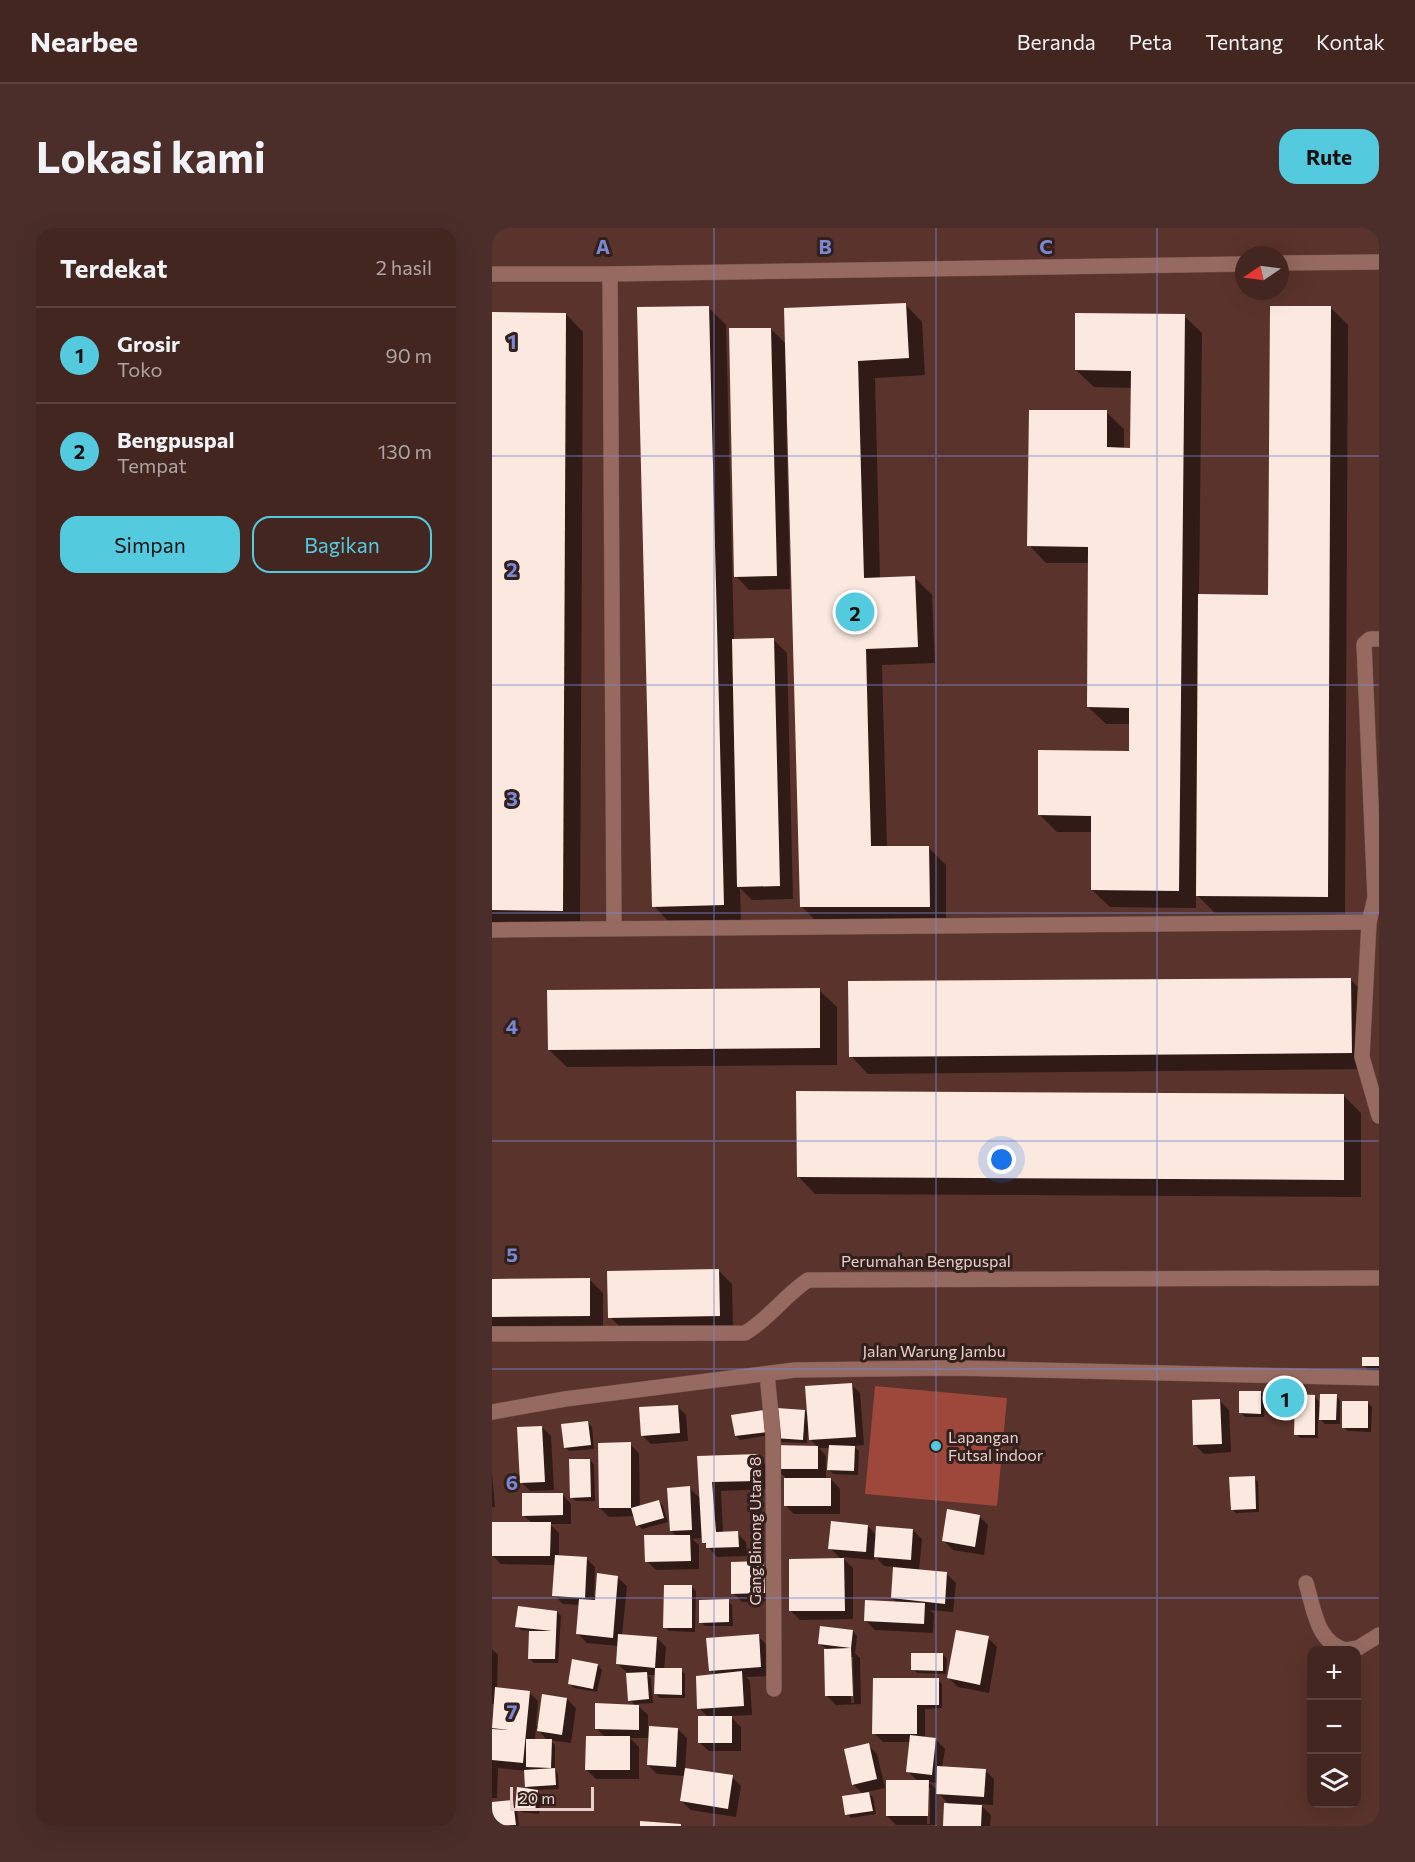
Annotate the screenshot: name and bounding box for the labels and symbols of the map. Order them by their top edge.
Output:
text: A [596,234,610,258]
text: B [818,234,832,258]
text: C [1039,234,1053,258]
north arrow [1235,246,1289,300]
text: 1 [507,329,517,353]
text: 2 [506,557,518,581]
pin: 2 [836,590,874,634]
text: 3 [506,786,518,810]
text: 4 [506,1014,518,1038]
your location [987,1145,1016,1174]
text: 5 [506,1242,518,1266]
street label: Perumahan Bengpuspal [841,1251,1011,1270]
street label: Jalan Warung Jambu [862,1341,1006,1360]
pin: 1 [1266,1376,1304,1420]
place label: Lapangan Futsal indoor [948,1427,1044,1464]
marker: Lapangan Futsal indoor [929,1439,943,1453]
street label: Gang Binong Utara 8 [745,1456,764,1606]
text: 6 [506,1470,518,1494]
text: 7 [507,1699,518,1723]
scale bar [510,1784,594,1812]

